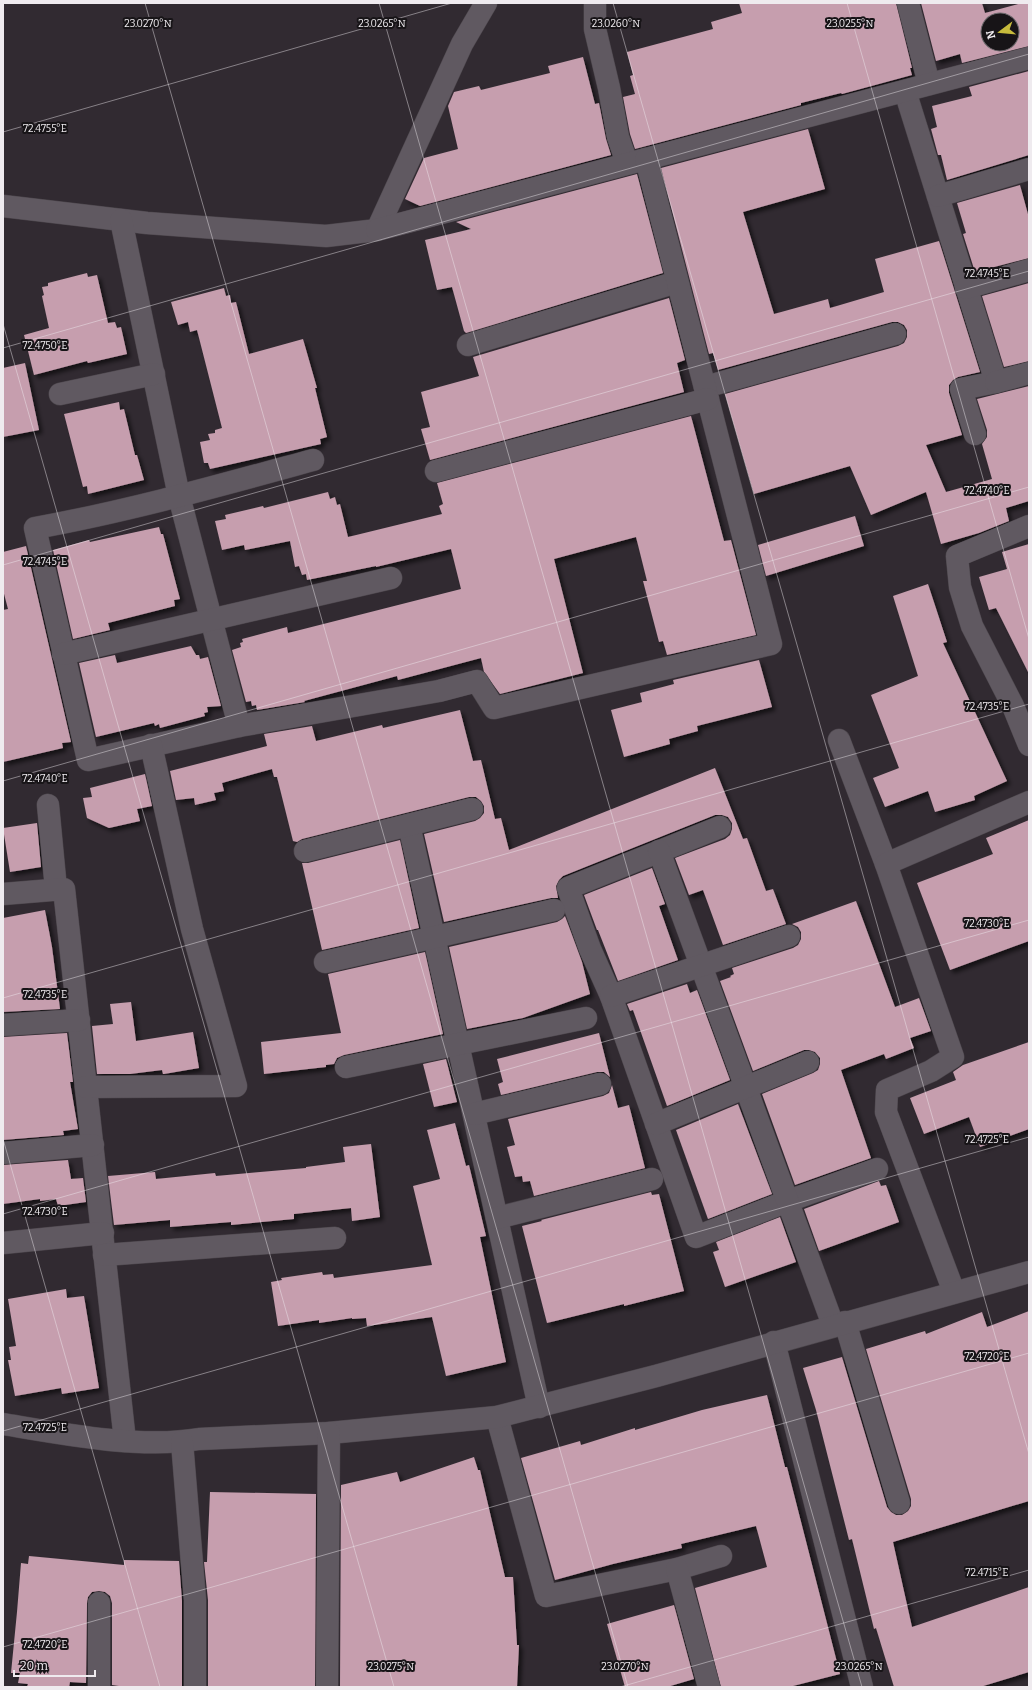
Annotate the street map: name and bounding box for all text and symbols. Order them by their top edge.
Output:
north arrow [980,12,1020,52]
text: 23.0270°N [124,18,172,30]
text: 23.0265°N [358,18,406,30]
text: 23.0260°N [592,18,640,30]
text: 23.0255°N [827,18,874,30]
text: N [983,28,998,40]
text: 72.4755°E [23,123,67,135]
text: 72.4745°E [965,268,1009,280]
text: 72.4750°E [23,340,67,352]
text: 72.4740°E [964,485,1010,497]
text: 72.4745°E [23,556,67,568]
text: 72.4735°E [965,701,1009,713]
text: 72.4740°E [22,773,68,785]
text: 72.4730°E [964,918,1010,930]
text: 72.4735°E [23,989,67,1001]
text: 72.4725°E [965,1134,1009,1146]
text: 72.4730°E [22,1206,68,1218]
text: 72.4720°E [964,1351,1010,1363]
text: 72.4725°E [23,1422,67,1434]
text: 72.4715°E [966,1567,1008,1579]
text: 72.4720°E [22,1639,68,1651]
scale bar [14,1652,95,1678]
text: 20 m [20,1659,49,1673]
text: 23.0275°N [368,1661,414,1673]
text: 23.0270°N [601,1661,649,1673]
text: 23.0265°N [835,1661,883,1673]

